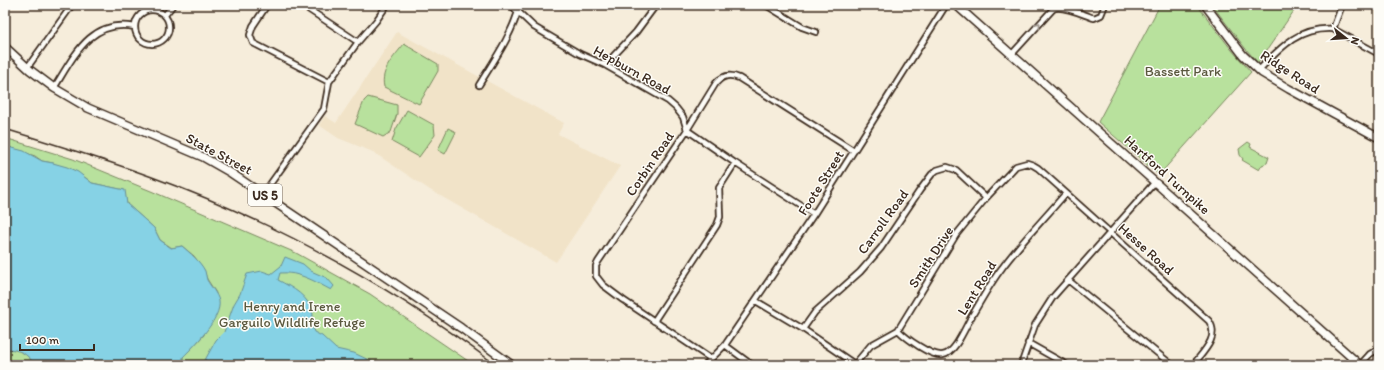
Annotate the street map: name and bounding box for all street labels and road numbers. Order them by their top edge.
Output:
street label: Hepburn Road [590,42,674,98]
street label: Ridge Road [1257,47,1323,98]
street label: Corbin Road [622,128,678,200]
street label: State Street [183,129,255,179]
street label: Hartford Turnpike [1120,132,1214,218]
street label: Foote Street [794,147,848,219]
road number: US 5 [248,184,282,206]
street label: Carroll Road [854,186,912,258]
street label: Hesse Road [1115,219,1178,279]
street label: Smith Drive [905,223,957,291]
street label: Lent Road [954,257,1000,318]

